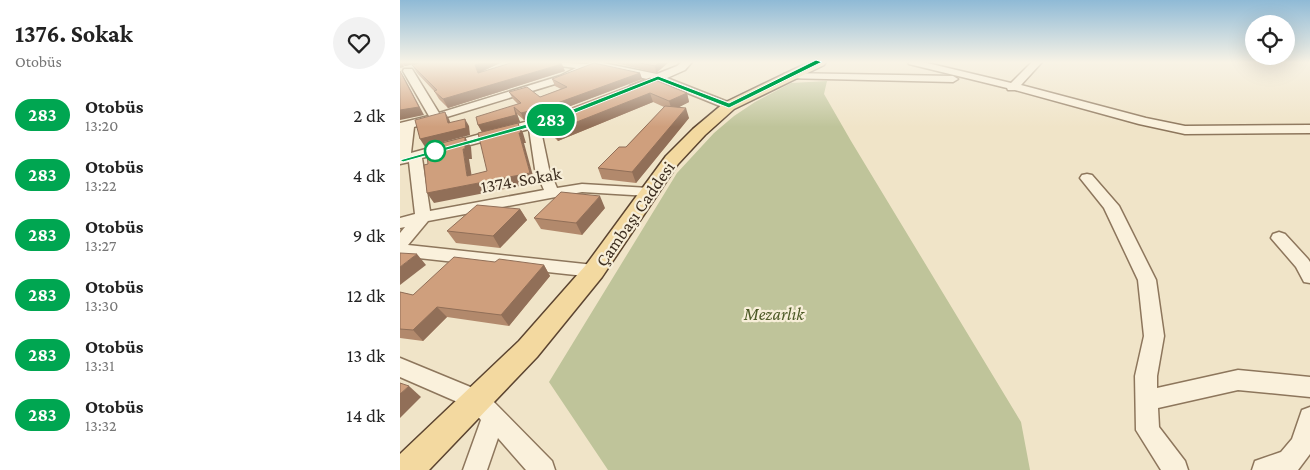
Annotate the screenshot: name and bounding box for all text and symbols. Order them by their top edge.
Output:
map controls [1245,15,1295,65]
button: locate [1245,15,1295,65]
button: heart [333,17,385,69]
text: 1376. Sokak [15,20,133,47]
text: Otobüs [15,53,62,70]
text: Otobüs [85,96,144,117]
line badge: 283 [522,104,580,136]
text: 283 [28,105,57,125]
text: 2 dk [353,105,385,126]
text: 283 [537,110,565,130]
text: 13:20 [85,117,118,134]
unlabelled marker [424,140,446,162]
text: Otobüs [85,156,144,177]
street label: Çambaşı Caddesi [591,157,679,270]
street label: 1374. Sokak [479,163,563,197]
text: 283 [28,165,57,185]
text: 4 dk [353,165,385,186]
text: 13:22 [85,177,117,194]
text: Otobüs [85,216,144,237]
text: 283 [28,225,57,245]
text: 9 dk [353,225,385,246]
text: 13:27 [85,237,116,254]
text: Otobüs [85,276,144,297]
text: 283 [28,285,57,305]
text: 12 dk [347,285,385,306]
text: 13:30 [85,297,118,314]
park label: Mezarlık [743,304,805,324]
text: Otobüs [85,336,144,357]
text: 283 [28,345,57,365]
text: 13 dk [347,345,385,366]
text: 13:31 [85,357,114,374]
text: Otobüs [85,396,144,417]
text: 283 [28,405,57,425]
text: 14 dk [346,405,385,426]
text: 13:32 [85,417,117,434]

